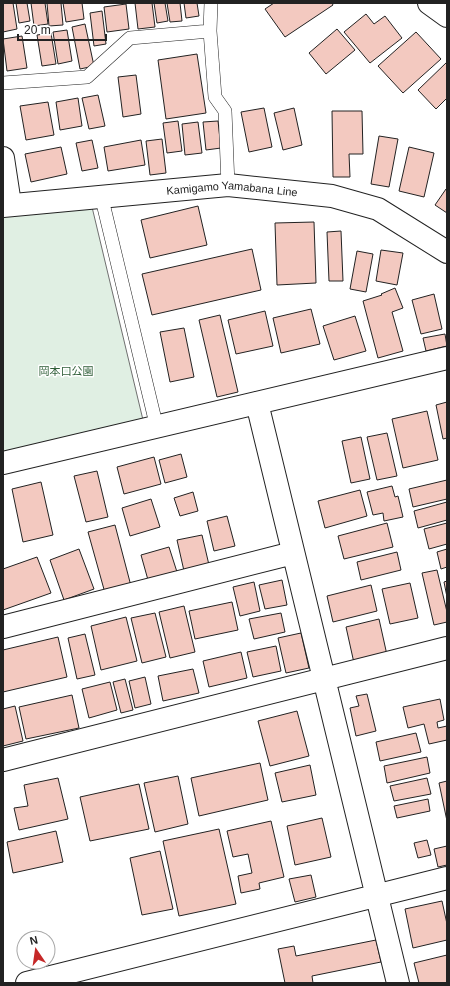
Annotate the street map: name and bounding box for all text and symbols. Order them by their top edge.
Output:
scale bar [18,16,106,42]
text: 20 m [24,23,51,37]
street label: Kamigamo Yamabana Line [166,179,298,198]
park label: 岡本口公園 [39,365,94,377]
north arrow [16,930,56,970]
text: N [29,934,39,947]

